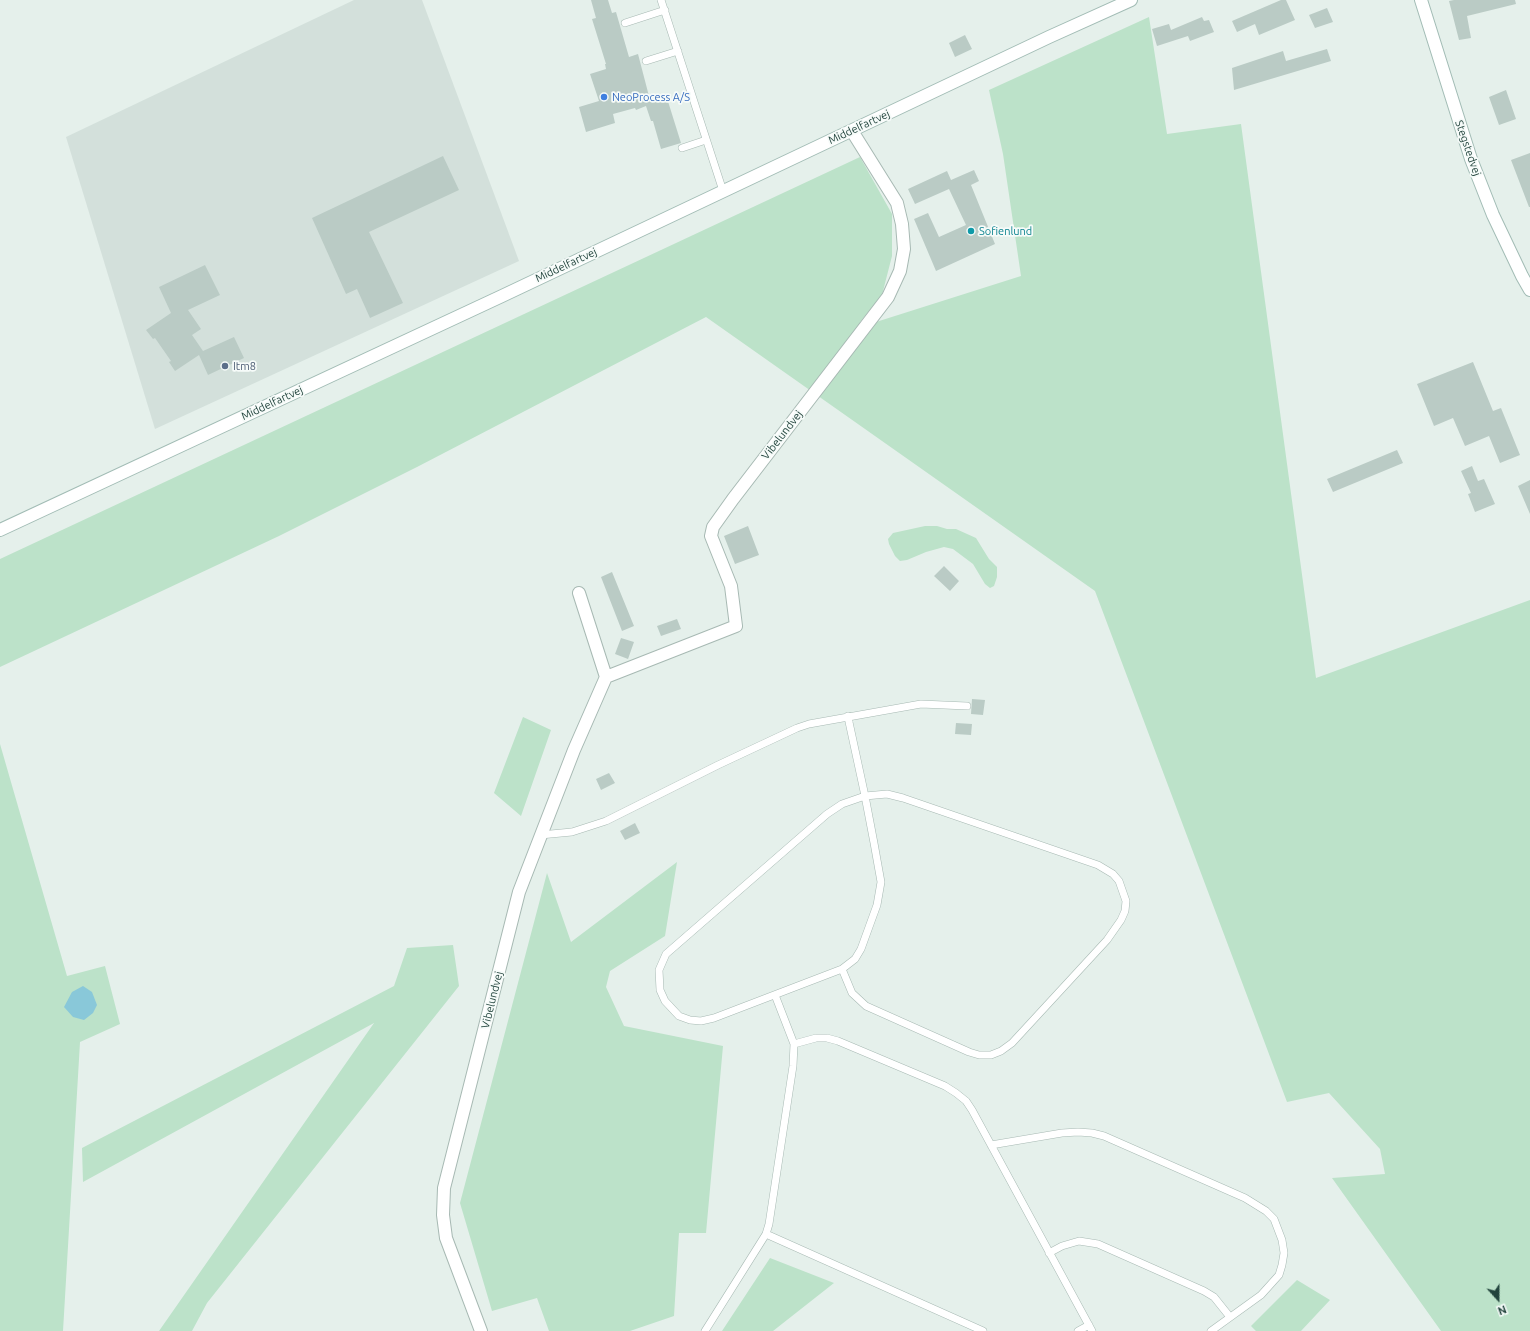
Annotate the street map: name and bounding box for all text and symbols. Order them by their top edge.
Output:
place label: NeoProcess A/S [612,90,690,104]
marker: NeoProcess A/S [599,92,609,102]
street label: Middelfartvej [826,107,892,147]
street label: Stegstedvej [1452,118,1484,178]
place label: Sofienlund [979,224,1032,238]
marker: Sofienlund [966,226,976,236]
street label: Middelfartvej [533,245,599,285]
place label: Itm8 [233,359,256,373]
marker: Itm8 [220,361,230,371]
street label: Middelfartvej [239,383,305,423]
street label: Vibelundvej [759,408,805,462]
street label: Vibelundvej [479,970,505,1030]
north arrow [1478,1279,1518,1319]
text: N [1496,1303,1508,1317]

